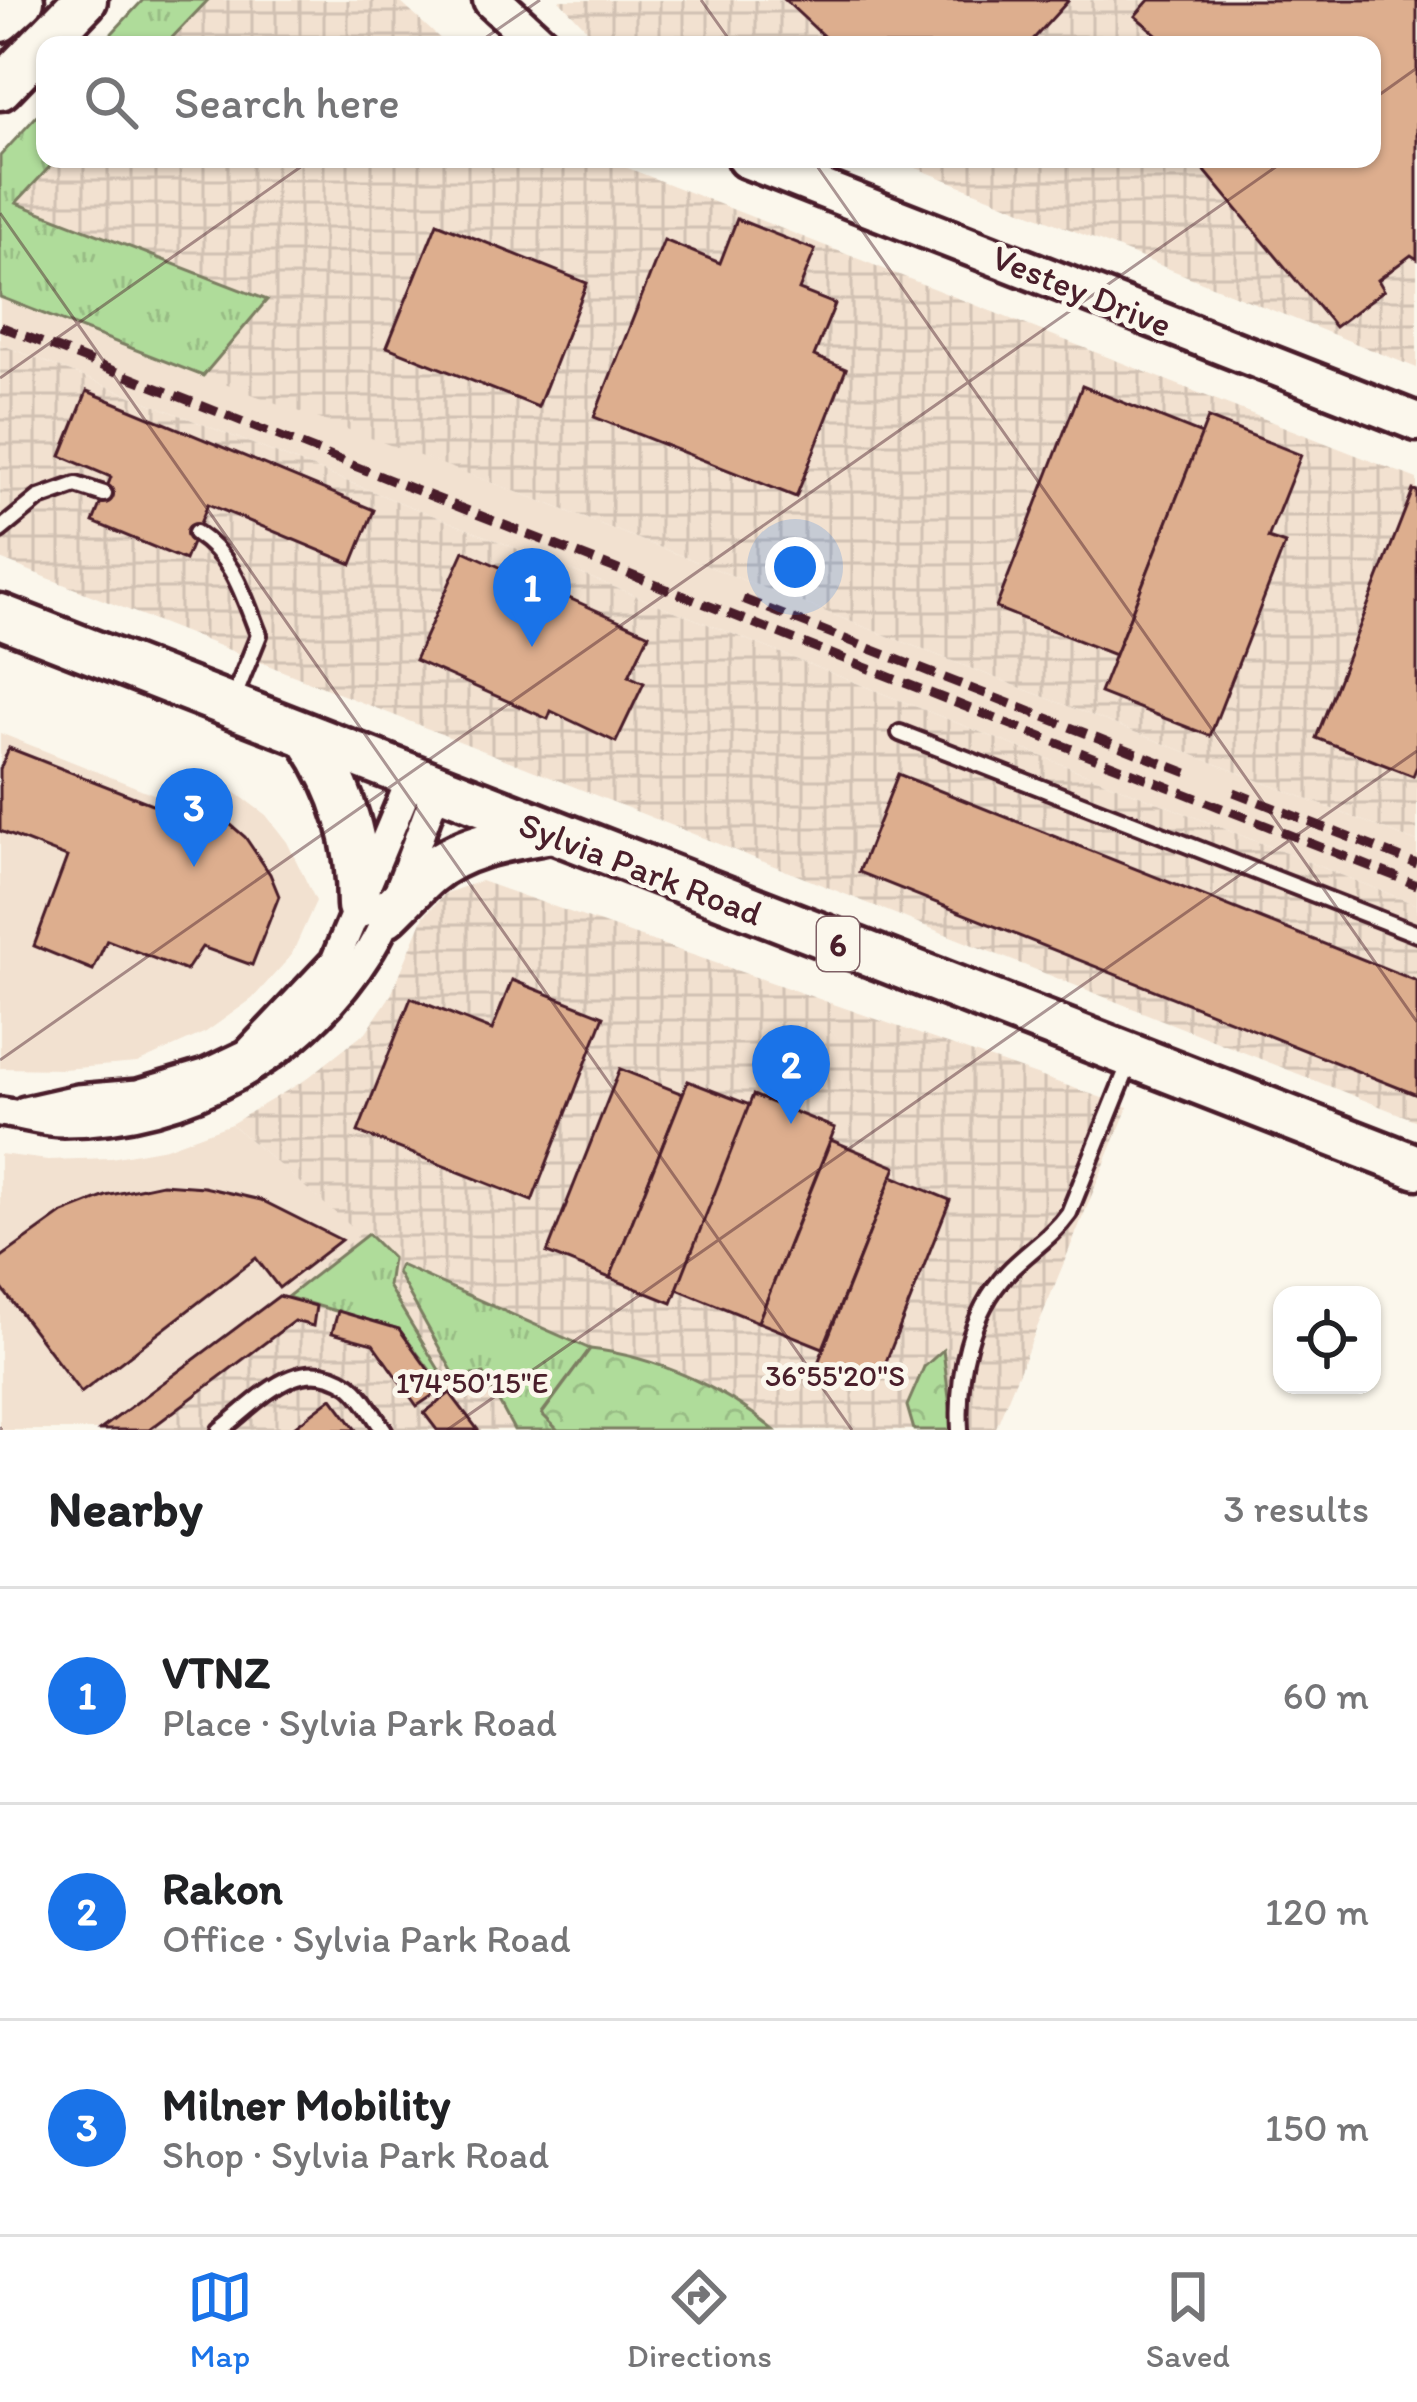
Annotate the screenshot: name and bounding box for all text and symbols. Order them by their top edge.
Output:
search box [36,36,1381,168]
icon: search [78,69,144,135]
text: Search here [174,75,400,129]
street label: Vestey Drive [986,235,1178,346]
your location [765,537,825,597]
pin: 1 [493,548,571,647]
pin: 3 [155,768,233,867]
street label: Sylvia Park Road [513,802,769,935]
road number: 6 [817,917,859,971]
pin: 2 [752,1025,830,1124]
map controls [1273,1286,1381,1394]
button: locate [1273,1286,1381,1394]
text: 36°55'20"S [765,1357,905,1394]
text: 174°50'15"E [396,1364,548,1401]
text: Nearby [48,1478,203,1539]
text: 3 results [1223,1485,1369,1532]
text: VTNZ [162,1645,270,1699]
text: 1 [78,1672,96,1719]
text: 60 m [1283,1672,1369,1719]
text: Place · Sylvia Park Road [162,1699,557,1746]
text: Rakon [162,1861,283,1915]
text: 2 [77,1888,97,1935]
text: 120 m [1265,1888,1369,1935]
text: Office · Sylvia Park Road [162,1915,571,1962]
text: Milner Mobility [162,2077,450,2131]
text: 3 [76,2104,98,2151]
text: 150 m [1265,2104,1369,2151]
text: Shop · Sylvia Park Road [162,2131,549,2178]
tab: Map [187,2264,253,2375]
tab: Directions [627,2264,772,2375]
tab: Saved [1146,2264,1230,2375]

